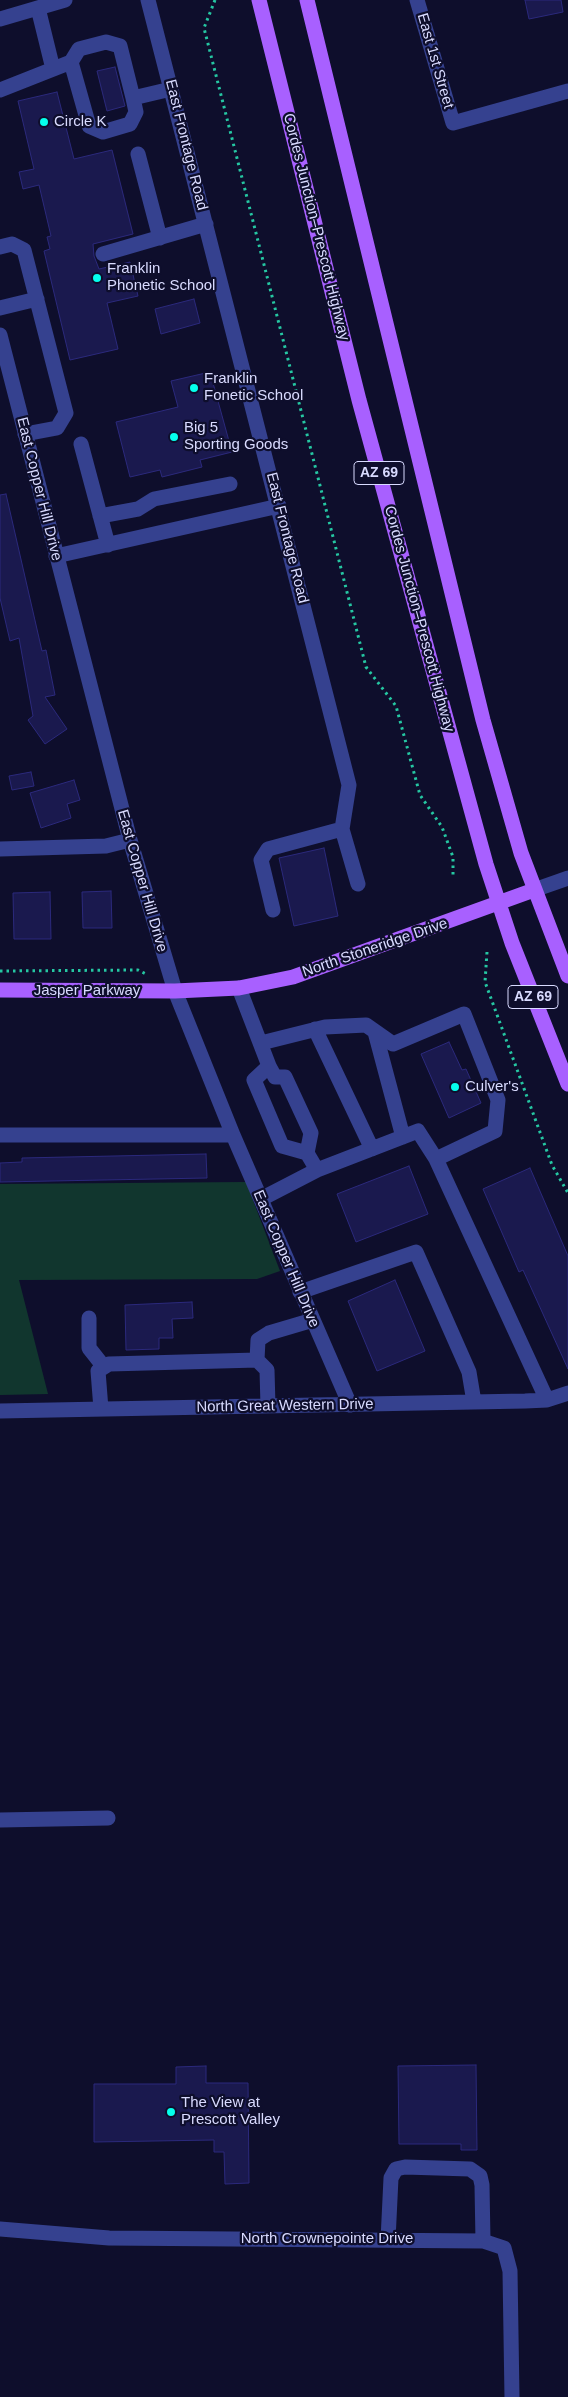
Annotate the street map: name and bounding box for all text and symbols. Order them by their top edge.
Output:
street label: East 1st Street [413,11,457,111]
street label: East Frontage Road [161,78,211,212]
street label: Cordes Junction–Prescott Highway [279,112,353,342]
place label: Circle K [54,113,107,131]
marker: Circle K [38,116,50,128]
place label: Franklin Phonetic School [107,260,215,295]
marker: Franklin Phonetic School [91,272,103,284]
place label: Franklin Fonetic School [204,370,303,405]
marker: Franklin Fonetic School [188,382,200,394]
street label: East Copper Hill Drive [12,415,66,563]
place label: Big 5 Sporting Goods [184,419,288,454]
marker: Big 5 Sporting Goods [168,431,180,443]
road number: AZ 69 [354,462,404,484]
street label: East Frontage Road [262,471,312,605]
street label: Cordes Junction–Prescott Highway [380,504,458,734]
street label: East Copper Hill Drive [113,808,171,954]
street label: North Stoneridge Drive [300,915,450,981]
street label: Jasper Parkway [34,982,140,1000]
road number: AZ 69 [508,986,558,1009]
place label: Culver's [465,1078,519,1096]
marker: Culver's [449,1081,461,1093]
street label: East Copper Hill Drive [249,1188,323,1330]
street label: North Great Western Drive [196,1395,374,1417]
place label: The View at Prescott Valley [181,2094,280,2129]
marker: The View at Prescott Valley [165,2106,177,2118]
street label: North Crownepointe Drive [241,2230,413,2248]

